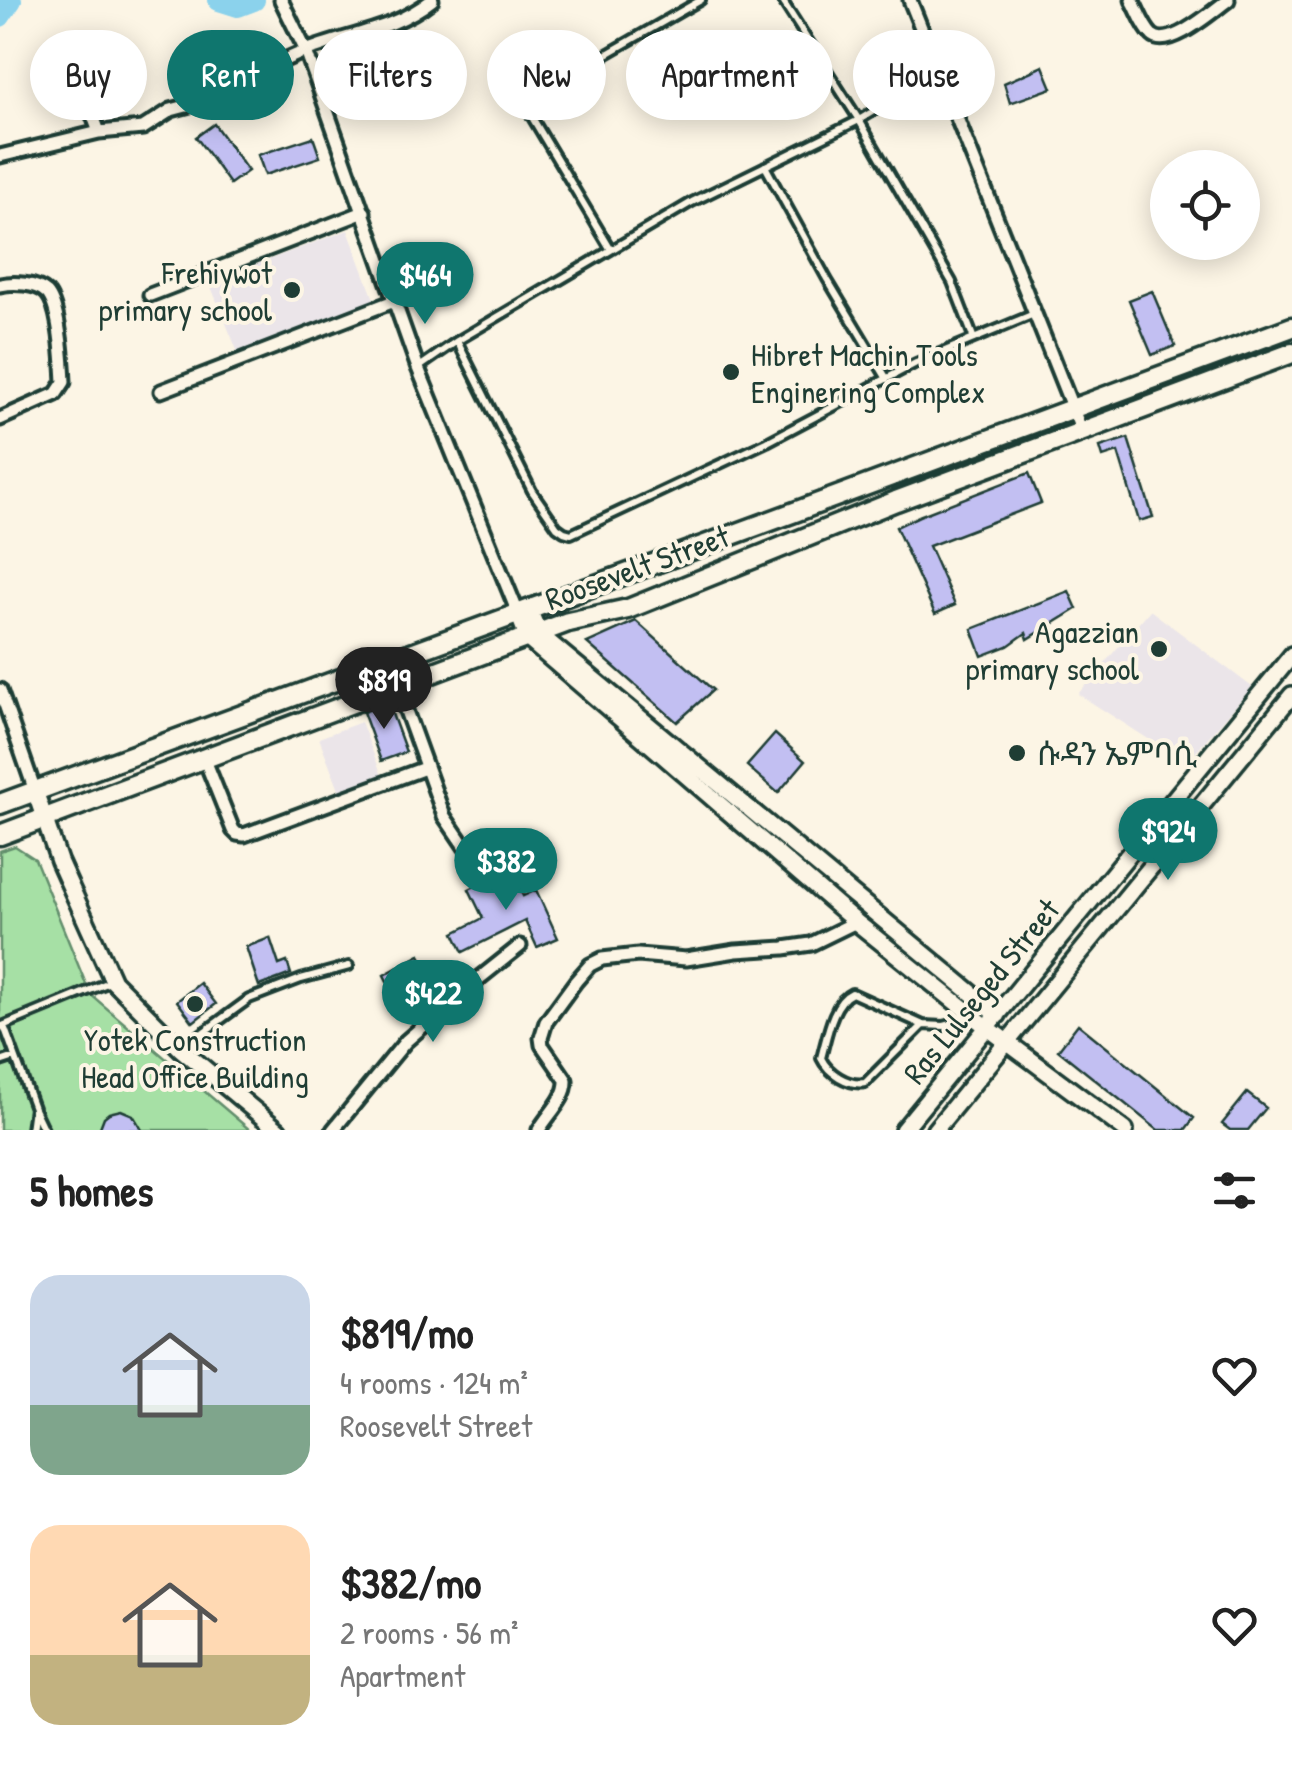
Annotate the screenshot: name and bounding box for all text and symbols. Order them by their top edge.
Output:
chip: Buy [30,30,147,120]
chip: Rent [167,30,294,120]
chip: Filters [314,30,467,120]
chip: New [487,30,606,120]
chip: Apartment [626,30,833,120]
chip: House [853,30,995,120]
map controls [1150,150,1260,260]
button: locate [1150,150,1260,260]
pin: $464 [366,242,484,327]
place label: Frehiywot primary school [99,251,273,331]
text: $464 [399,253,452,296]
marker: Frehiywot primary school [281,279,303,301]
place label: Hibret Machin Tools Enginering Complex [751,333,985,413]
marker: Hibret Machin Tools Enginering Complex [720,361,742,383]
street label: Roosevelt Street [539,514,736,620]
place label: Agazzian primary school [966,610,1139,690]
marker: Agazzian primary school [1148,638,1170,660]
pin: $819 [325,647,443,732]
text: $819 [357,658,411,701]
place label: ሱዳን ኤምባሲ [1037,732,1197,775]
marker: ሱዳን ኤምባሲ [1006,742,1028,764]
pin: $924 [1109,798,1227,883]
text: $924 [1141,809,1195,852]
pin: $382 [447,828,565,913]
text: $382 [476,839,536,882]
street label: Ras Lulseged Street [893,889,1070,1092]
pin: $422 [374,960,492,1045]
text: $422 [404,971,462,1014]
marker: Yotek Construction Head Office Building [184,993,206,1015]
place label: Yotek Construction Head Office Building [81,1018,309,1098]
text: 5 homes [30,1162,153,1219]
icon: filters [1207,1163,1262,1218]
text: $819/mo [340,1304,473,1361]
icon: home [110,1315,230,1435]
icon: heart [1207,1348,1262,1403]
text: 4 rooms · 124 m² [340,1361,528,1404]
text: Roosevelt Street [340,1404,532,1447]
text: $382/mo [340,1554,481,1611]
icon: home [110,1565,230,1685]
icon: heart [1207,1598,1262,1653]
text: 2 rooms · 56 m² [340,1611,518,1654]
text: Apartment [340,1654,465,1697]

